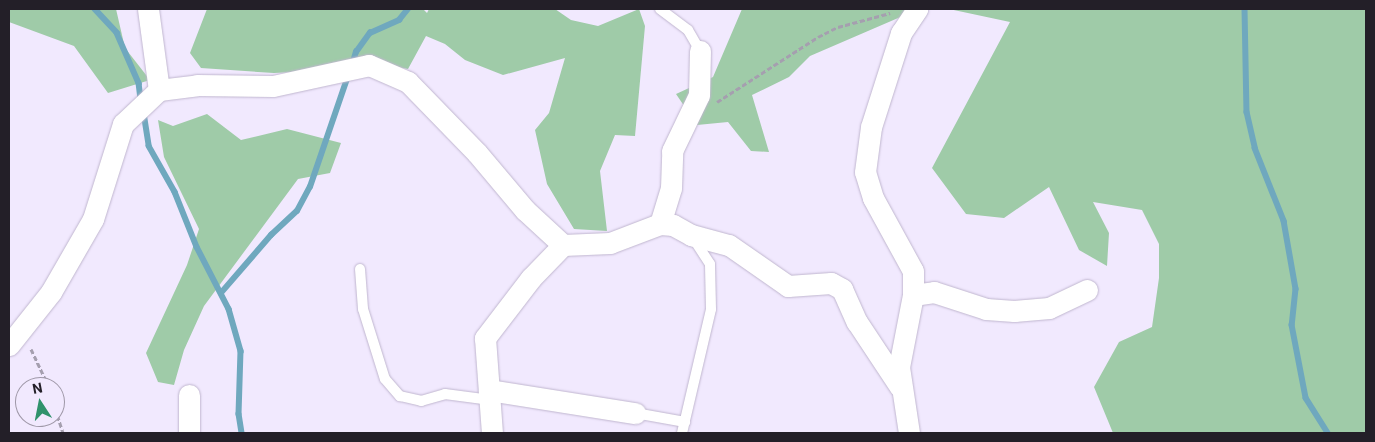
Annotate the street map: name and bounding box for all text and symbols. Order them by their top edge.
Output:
north arrow [15,377,65,427]
text: N [31,379,44,397]

